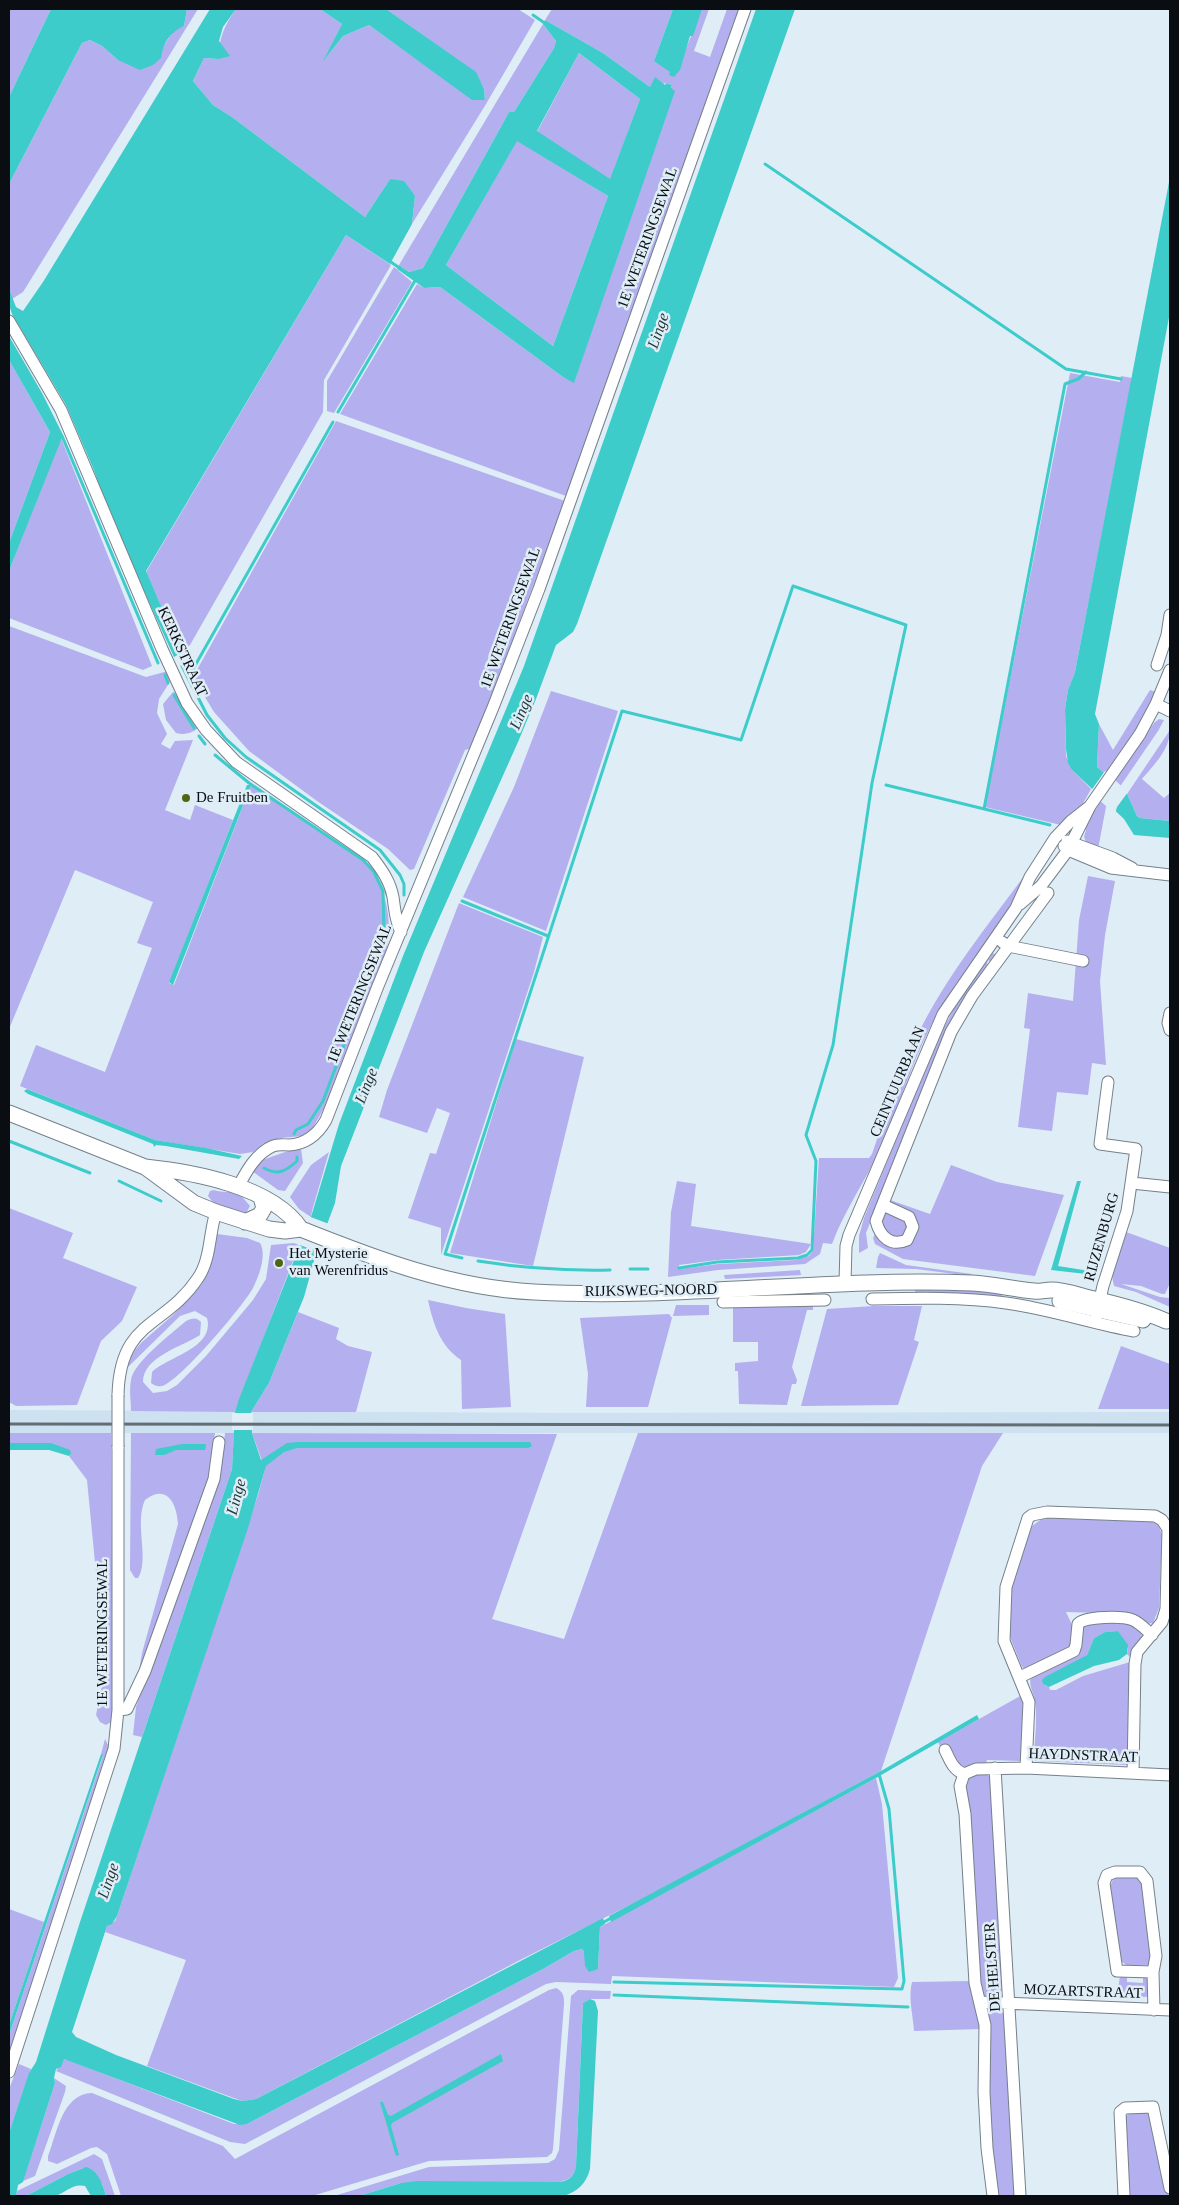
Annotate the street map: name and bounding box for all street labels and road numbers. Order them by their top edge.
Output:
street label: 1E WETERINGSEWAL [614,165,682,311]
street label: 1E WETERINGSEWAL [477,545,545,691]
street label: KERKSTRAAT [153,604,211,700]
street label: 1E WETERINGSEWAL [324,922,396,1066]
street label: CEINTUURBAAN [867,1024,929,1140]
street label: RIJZENBURG [1081,1190,1123,1284]
street label: RIJKSWEG-NOORD [585,1281,717,1301]
street label: 1E WETERINGSEWAL [94,1559,112,1707]
street label: HAYDNSTRAAT [1028,1745,1138,1767]
street label: DE HELSTER [981,1922,1005,2012]
street label: MOZARTSTRAAT [1023,1981,1143,2003]

